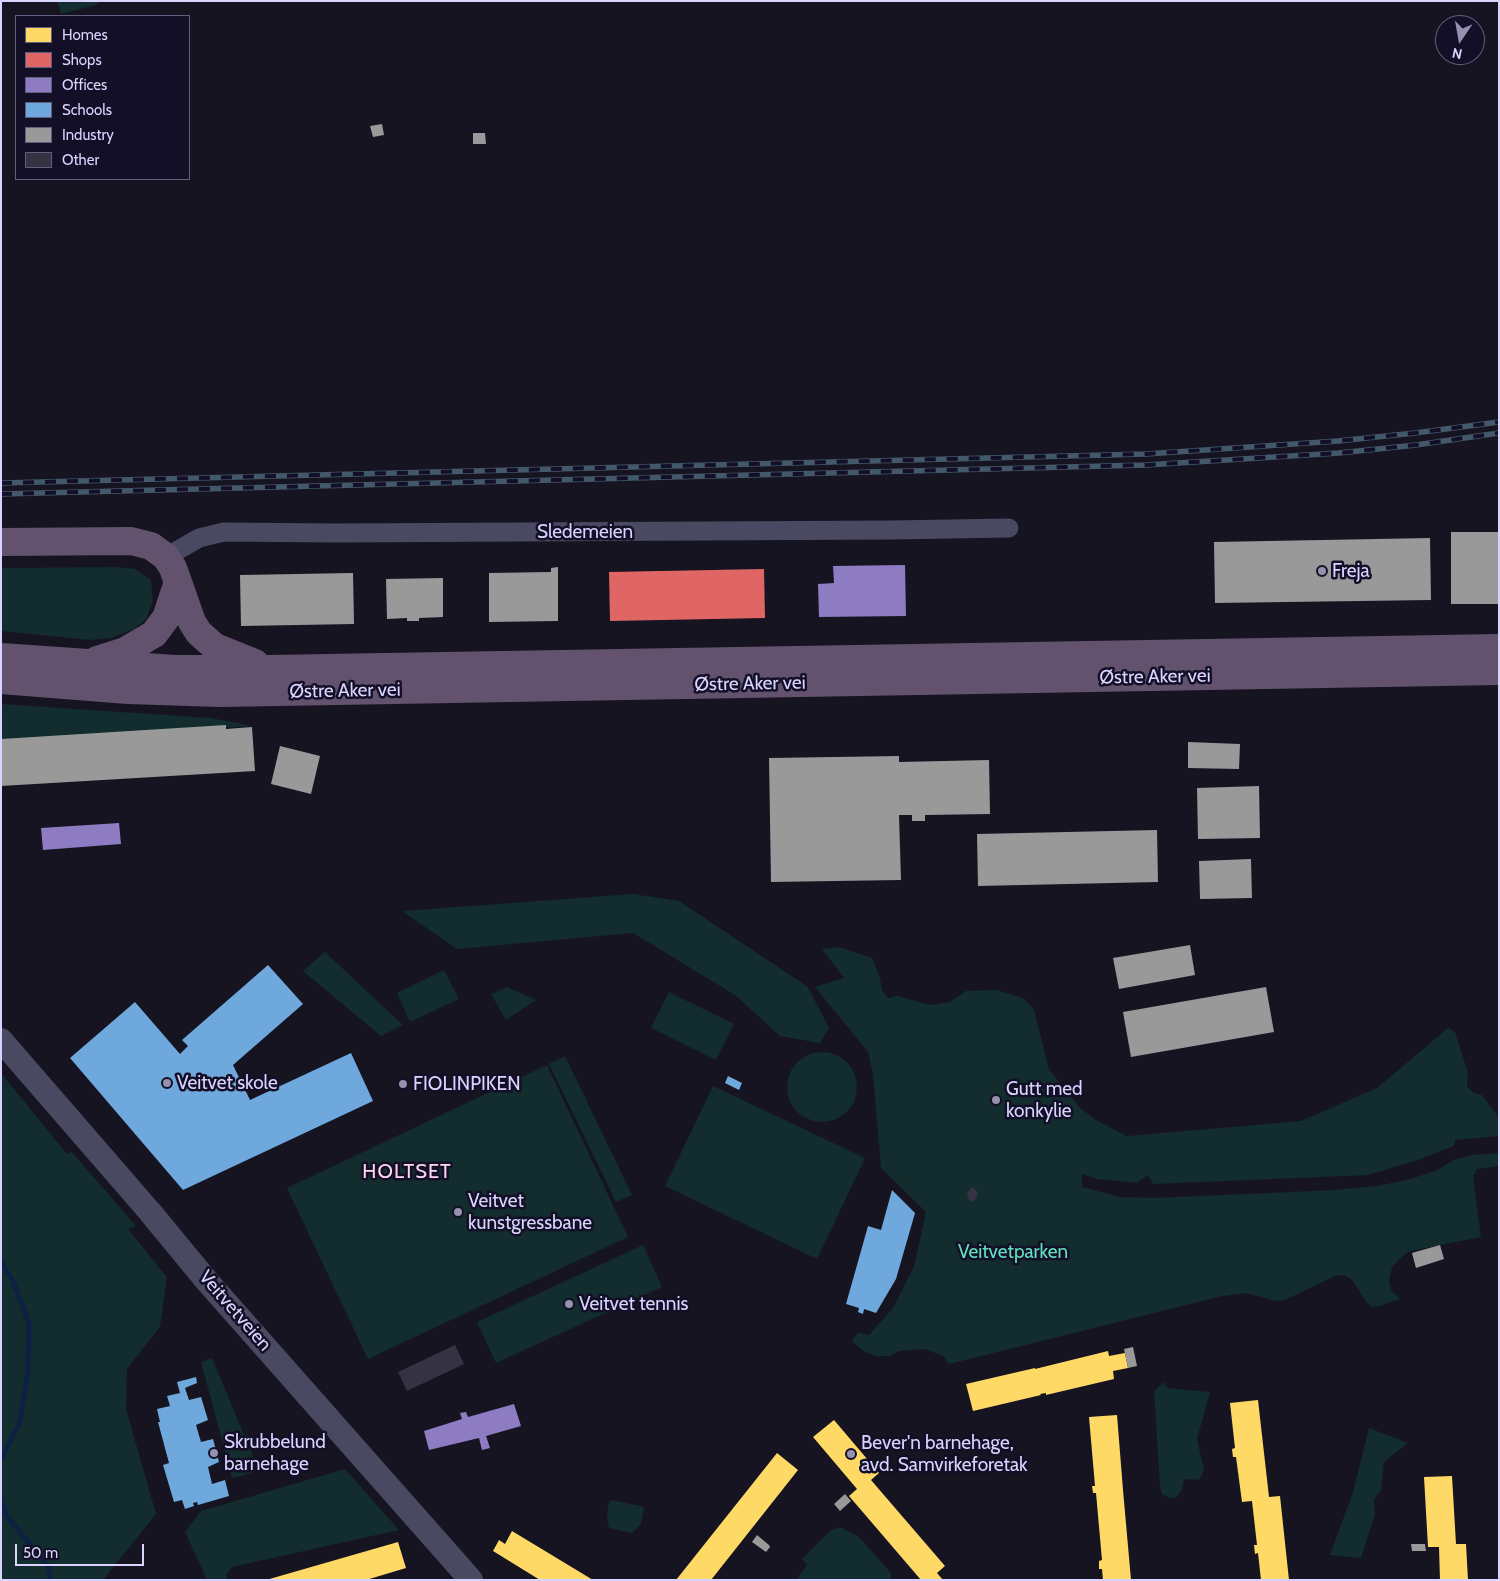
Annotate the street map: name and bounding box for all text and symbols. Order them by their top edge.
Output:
legend [15,15,190,180]
north arrow [1435,15,1485,65]
text: Homes [62,26,108,44]
text: N [1450,44,1464,64]
text: Shops [62,51,102,69]
text: Offices [62,76,107,94]
text: Schools [62,101,112,119]
text: Industry [62,126,114,144]
text: Other [62,151,99,169]
street label: Sledemeien [537,521,633,543]
place label: Freja [1332,560,1370,582]
marker: Freja [1316,565,1328,577]
street label: Østre Aker vei [1099,665,1211,689]
street label: Østre Aker vei [694,672,806,696]
street label: Østre Aker vei [289,679,401,703]
place label: Veitvet skole [177,1072,278,1094]
place label: FIOLINPIKEN [413,1073,521,1095]
marker: Veitvet skole [161,1077,173,1089]
marker: FIOLINPIKEN [397,1078,409,1090]
place label: Gutt med konkylie [1006,1078,1083,1122]
marker: Gutt med konkylie [990,1094,1002,1106]
district label: HOLTSET [361,1160,453,1184]
place label: Veitvet kunstgressbane [468,1190,592,1234]
marker: Veitvet kunstgressbane [452,1206,464,1218]
park label: Veitvetparken [958,1241,1068,1263]
street label: Veitvetveien [194,1266,276,1356]
place label: Veitvet tennis [579,1293,688,1315]
marker: Veitvet tennis [563,1298,575,1310]
place label: Skrubbelund barnehage [224,1431,326,1475]
place label: Bever'n barnehage, avd. Samvirkeforetak [861,1432,1028,1476]
marker: Skrubbelund barnehage [208,1447,220,1459]
marker: Bever'n barnehage, avd. Samvirkeforetak [845,1448,857,1460]
scale bar [18,1534,146,1566]
text: 50 m [23,1544,58,1562]

